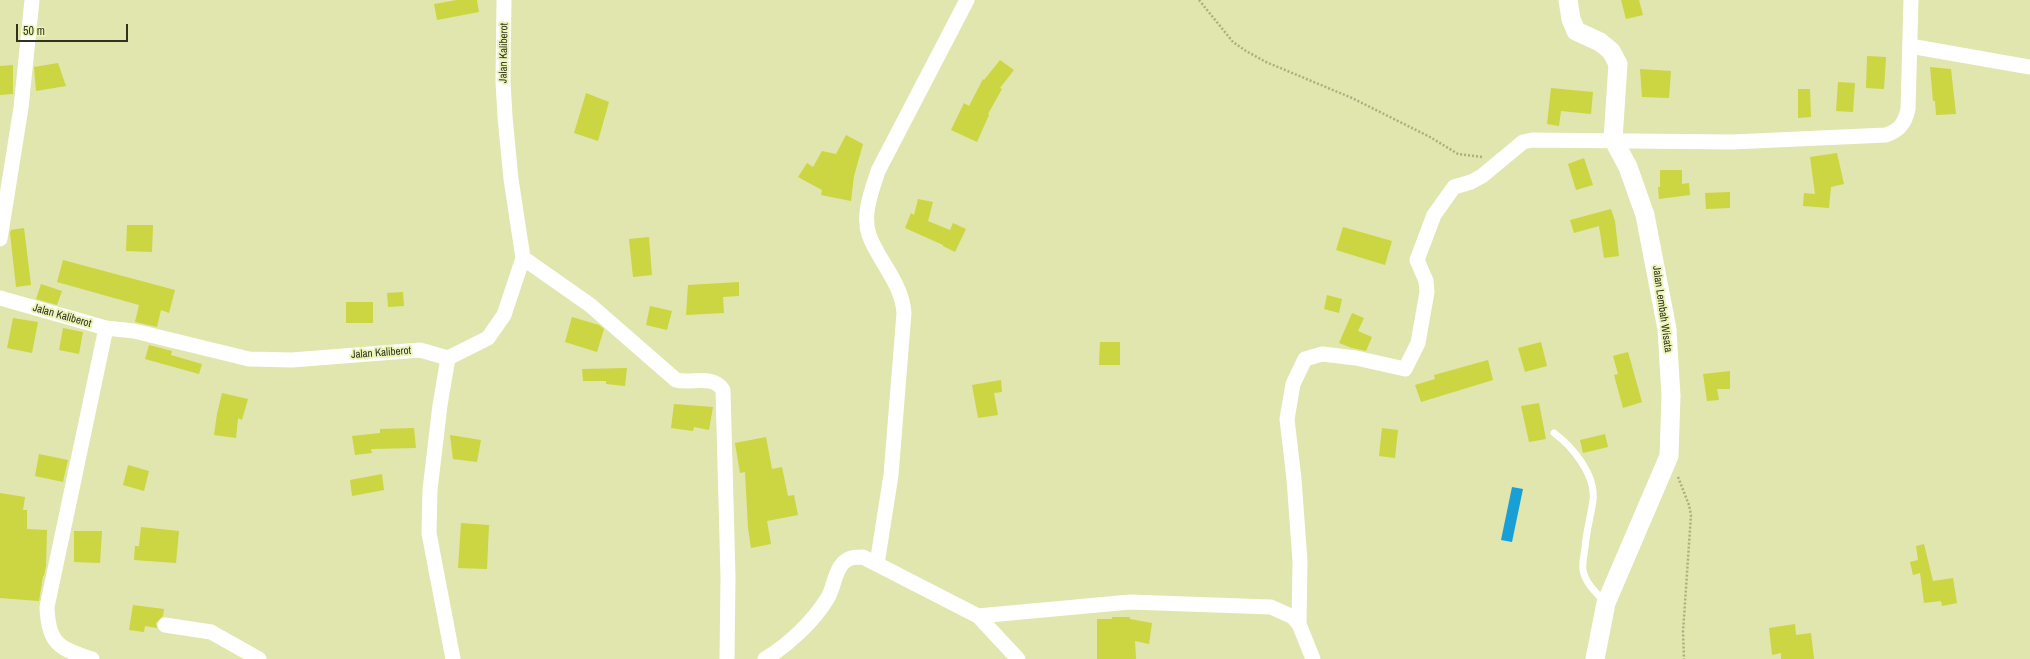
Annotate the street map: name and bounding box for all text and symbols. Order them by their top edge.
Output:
scale bar [18,16,130,42]
text: 50 m [23,23,45,39]
street label: Jalan Kaliberot [497,23,511,83]
street label: Jalan Lembah Wisata [1649,265,1675,353]
street label: Jalan Kaliberot [31,301,93,331]
street label: Jalan Kaliberot [351,344,411,362]

